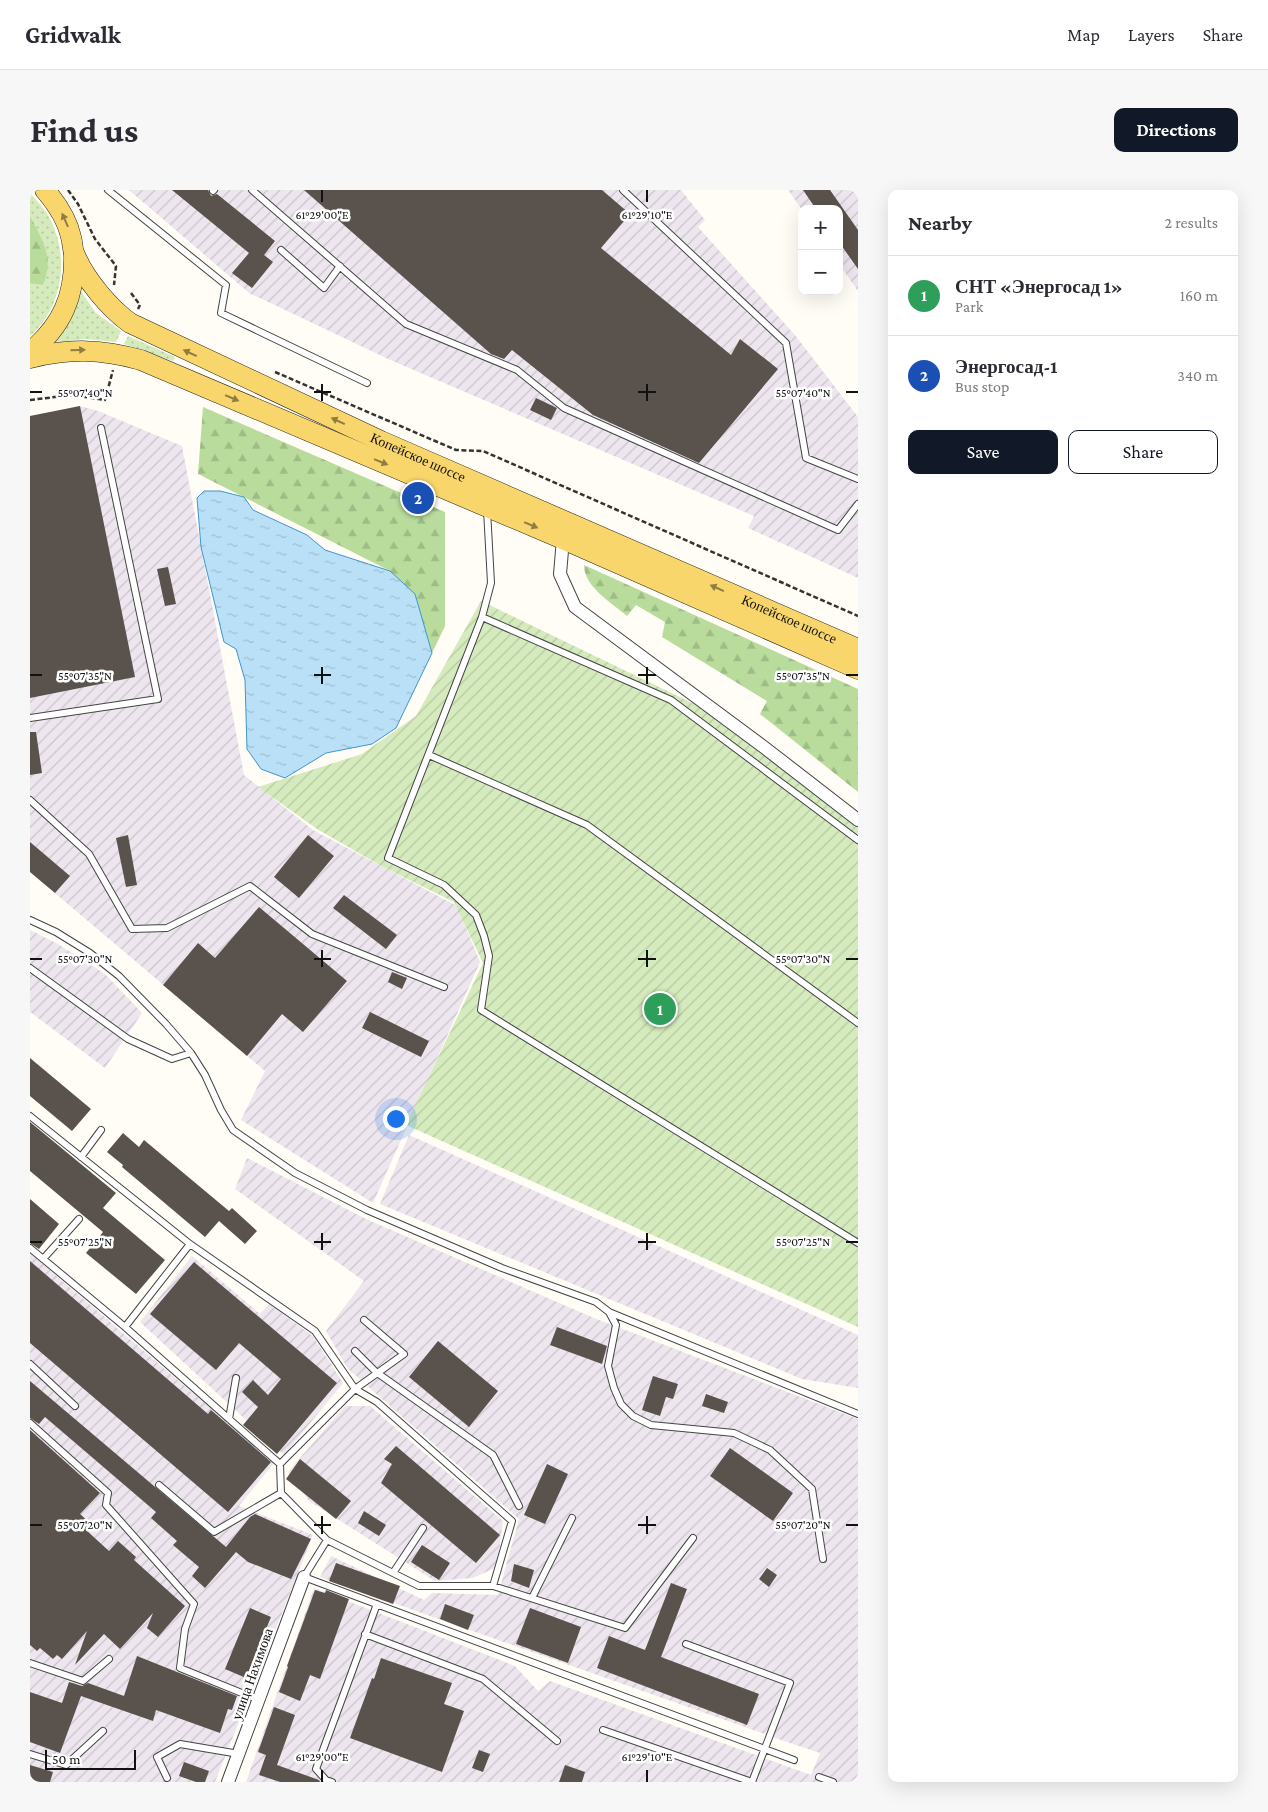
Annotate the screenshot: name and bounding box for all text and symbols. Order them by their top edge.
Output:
text: Gridwalk [25,21,121,48]
text: Map [1067,25,1100,45]
text: Layers [1128,25,1175,45]
text: Share [1203,25,1243,45]
button: Directions [1114,108,1238,152]
text: Find us [30,111,138,150]
map controls [798,205,843,295]
button: + [798,205,843,250]
text: 61°29'00"E [295,208,349,222]
text: 61°29'10"E [622,208,673,222]
text: Nearby [908,211,972,235]
one-way arrow [60,213,68,227]
text: 2 results [1165,214,1218,231]
button: − [798,250,843,295]
text: СНТ «Энергосад 1» [955,276,1123,297]
text: 1 [921,287,927,304]
text: 160 m [1180,287,1218,304]
text: Park [955,298,983,315]
one-way arrow [70,346,86,354]
one-way arrow [183,348,197,356]
text: Энергосад-1 [955,356,1057,377]
text: 2 [920,367,928,384]
text: 340 m [1177,367,1218,384]
text: Bus stop [955,378,1009,395]
text: 55°07'40"N [57,386,113,400]
text: 55°07'40"N [775,386,831,400]
one-way arrow [225,394,239,402]
one-way arrow [331,417,345,425]
street label: Копейское шоссе [368,429,468,485]
button: Save [908,430,1058,474]
button: Share [1068,430,1218,474]
one-way arrow [374,459,388,467]
pin: 2 [402,479,434,517]
one-way arrow [524,521,538,529]
one-way arrow [710,583,724,591]
street label: Копейское шоссе [739,591,839,647]
text: 55°07'35"N [58,669,112,683]
text: 55°07'35"N [776,669,830,683]
text: 55°07'30"N [57,952,113,966]
text: 55°07'30"N [775,952,831,966]
pin: 1 [644,990,676,1028]
your location [383,1106,409,1132]
text: 55°07'25"N [58,1235,112,1249]
text: 55°07'25"N [776,1235,830,1249]
text: 55°07'20"N [57,1518,113,1532]
text: 55°07'20"N [775,1518,831,1532]
street label: улица Нахимова [228,1625,276,1722]
scale bar [45,1747,136,1770]
text: 61°29'00"E [295,1750,349,1764]
text: 61°29'10"E [622,1750,673,1764]
text: 50 m [52,1751,80,1767]

